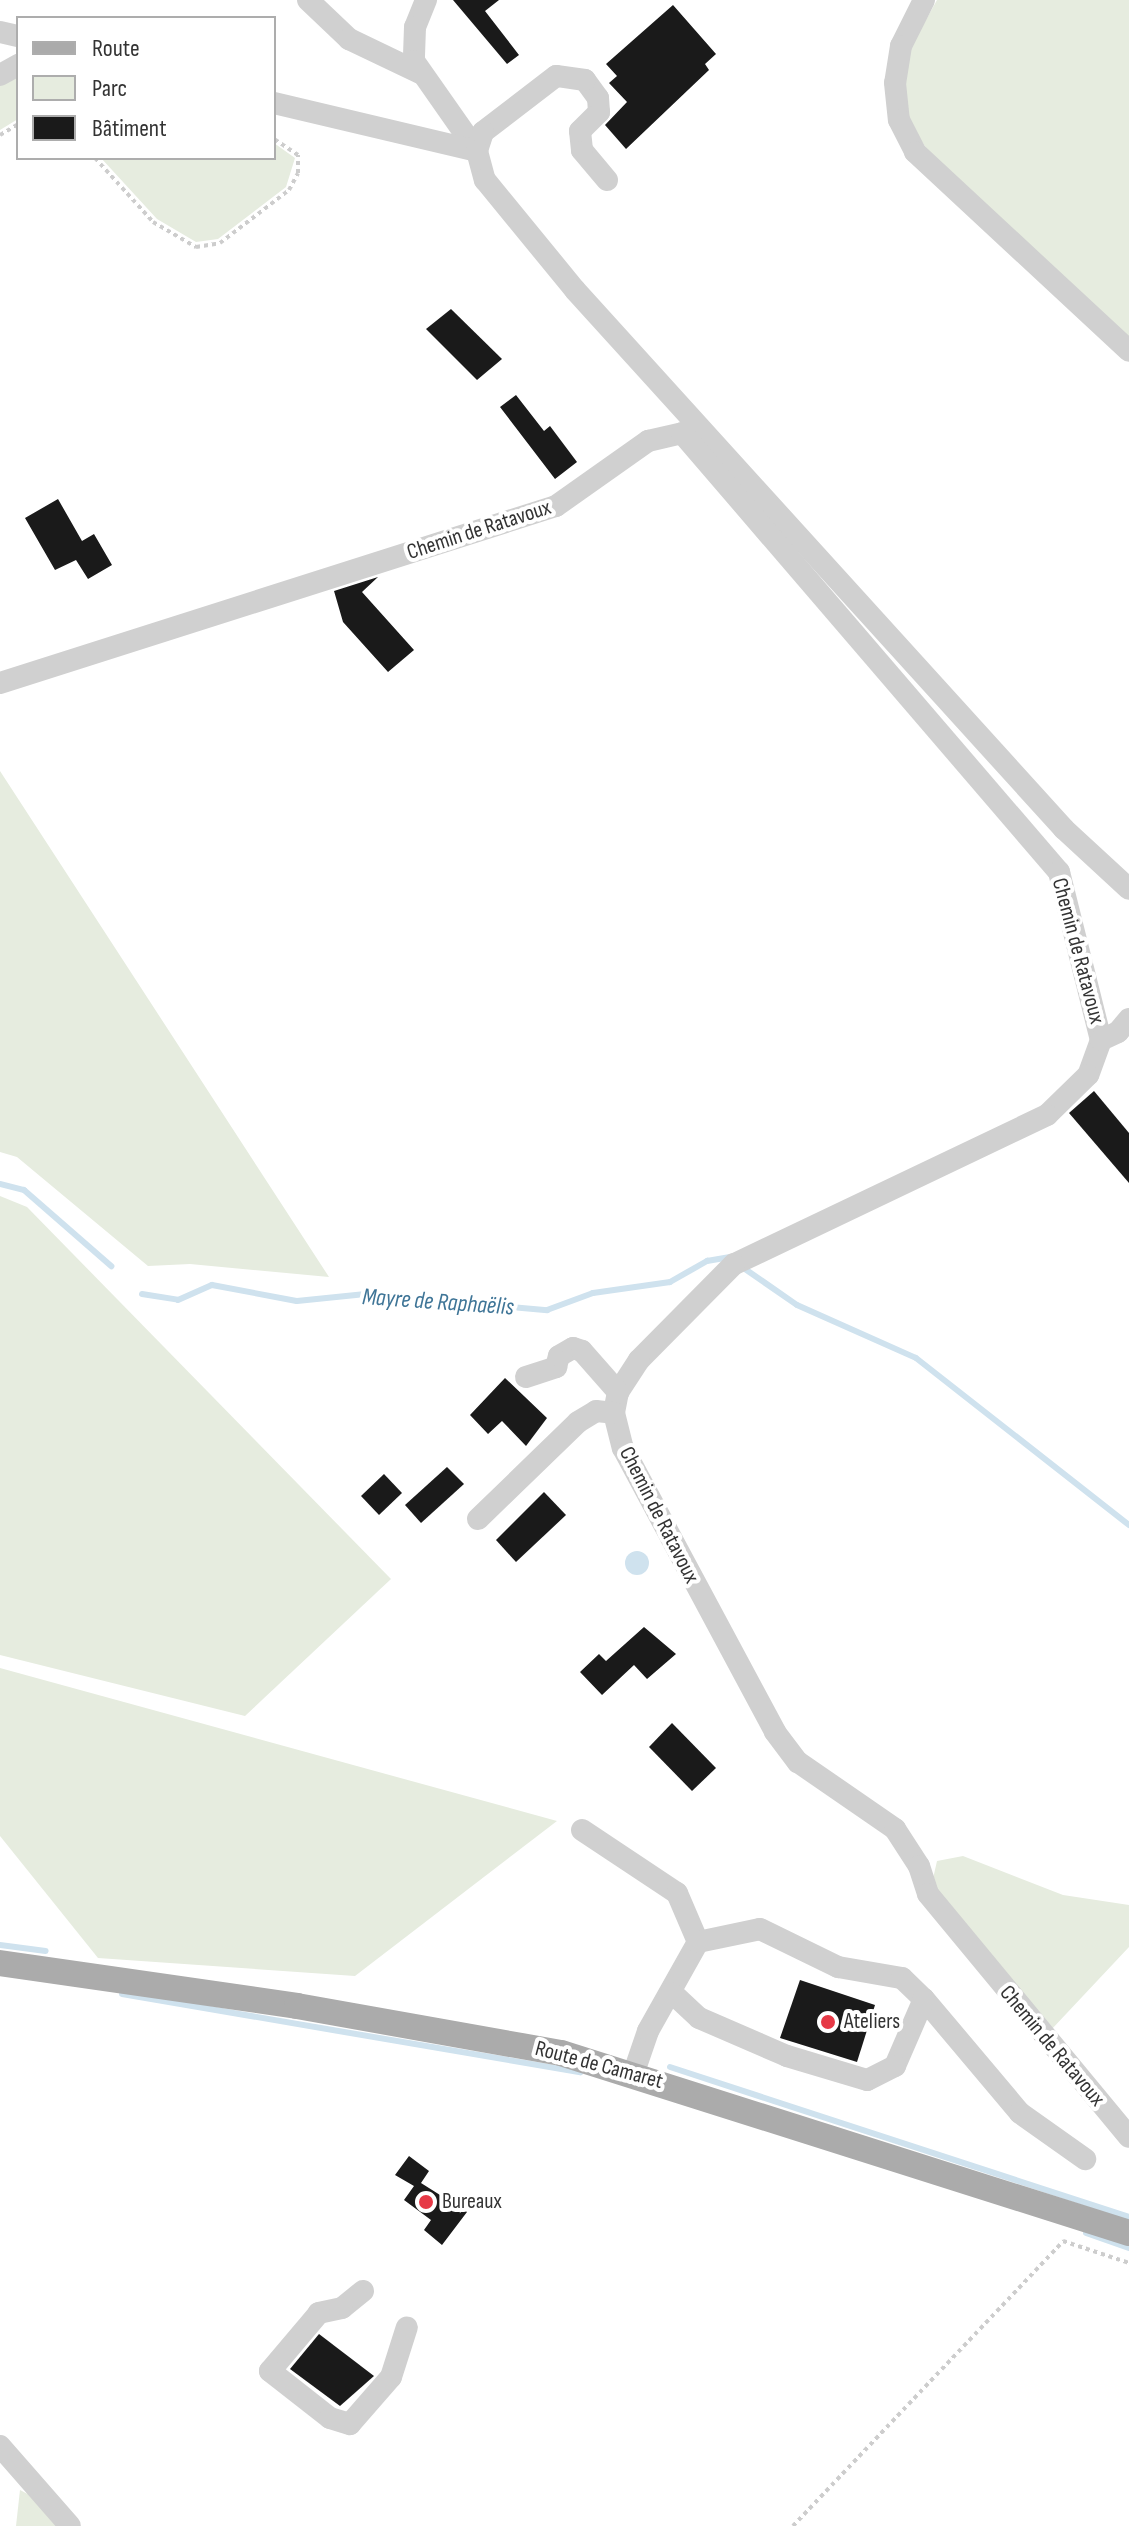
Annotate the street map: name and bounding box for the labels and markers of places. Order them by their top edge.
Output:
place label: Ateliers [844,2009,900,2035]
marker: Ateliers [819,2013,837,2031]
place label: Bureaux [442,2189,502,2215]
marker: Bureaux [417,2193,435,2211]

